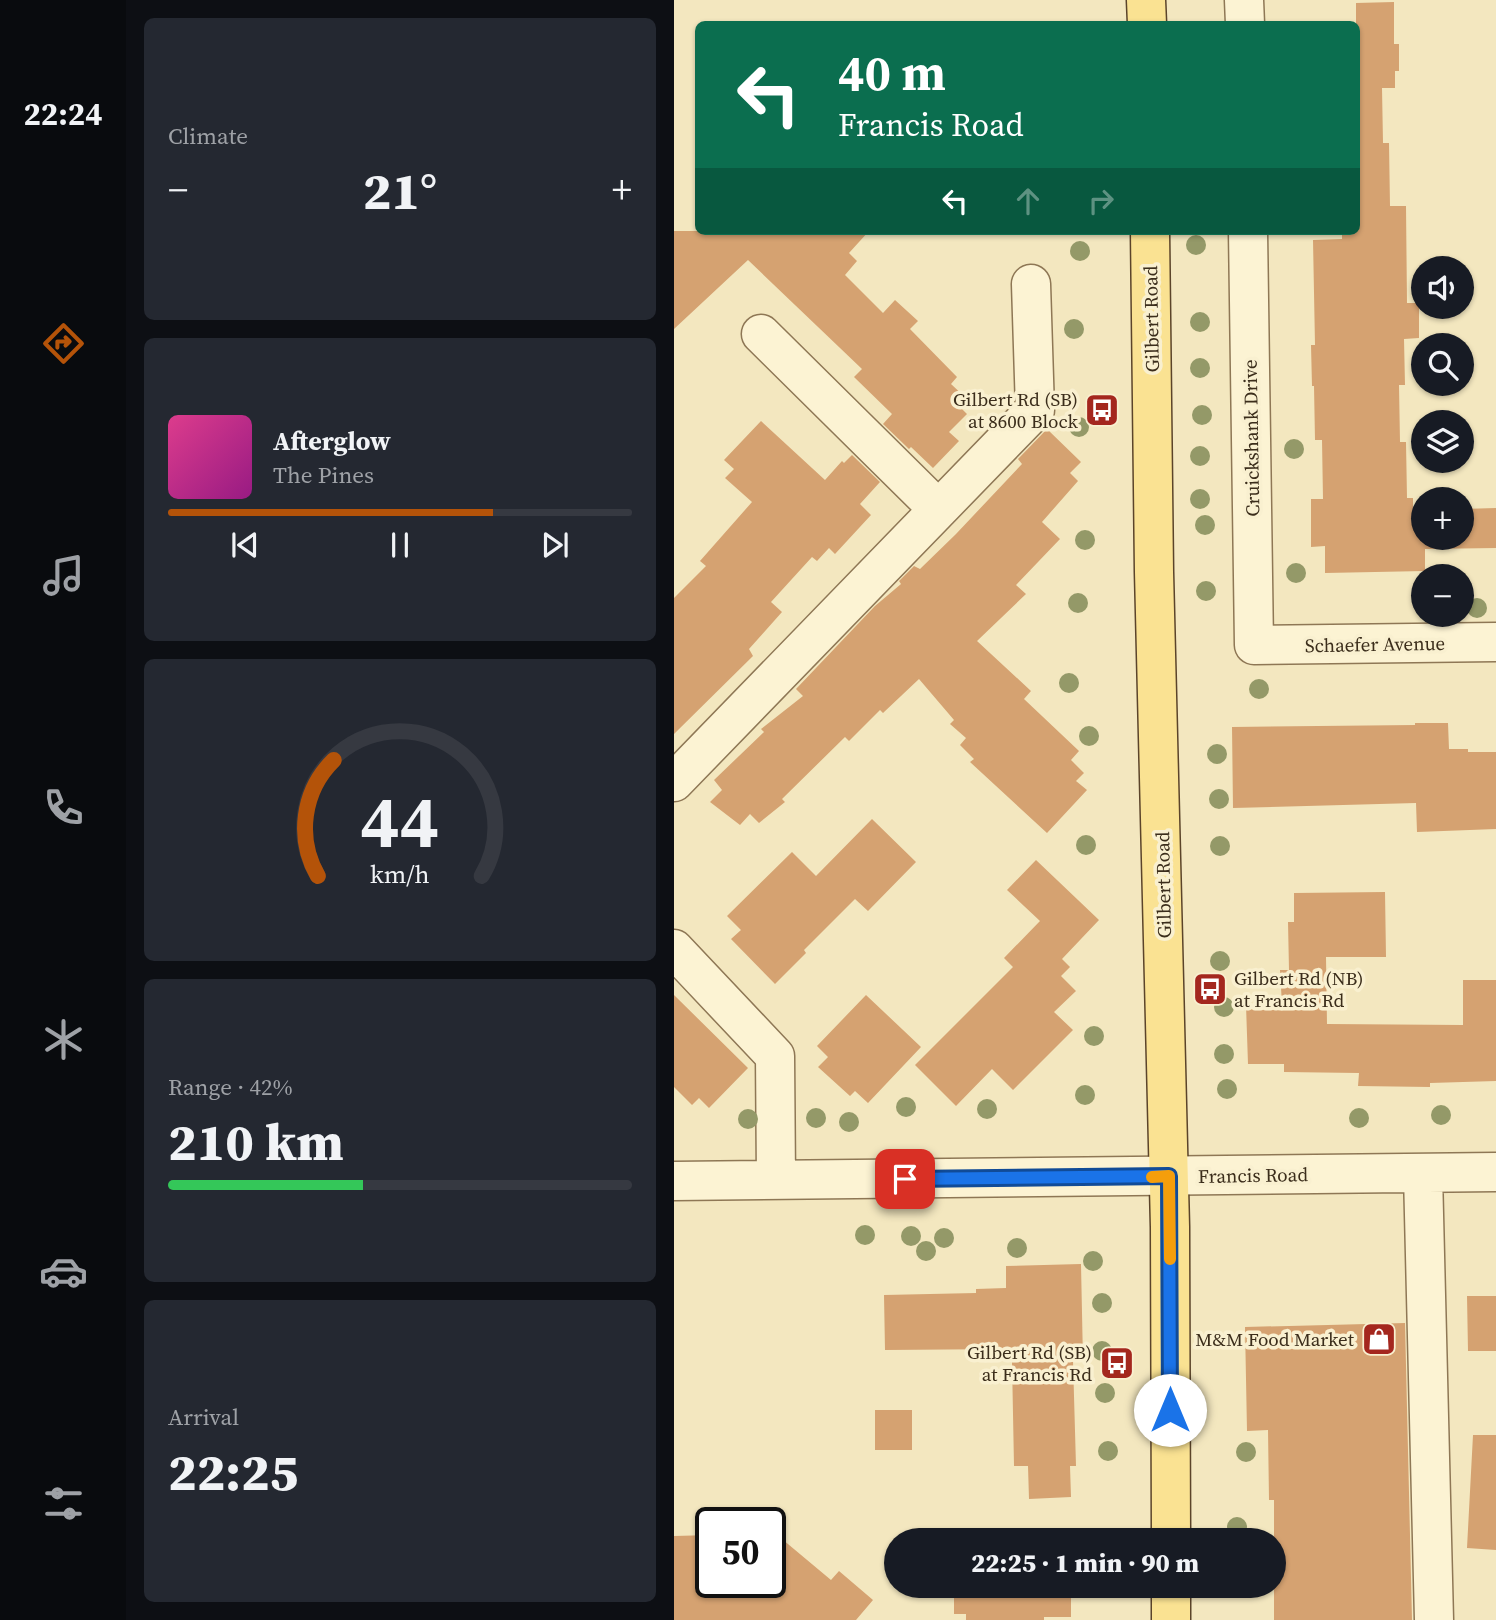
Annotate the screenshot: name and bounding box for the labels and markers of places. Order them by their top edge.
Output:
place label: Gilbert Rd (SB) at 8600 Block [953,386,1079,434]
bus stop icon: Gilbert Rd (SB) at 8600 Block [1083,391,1121,429]
place label: Gilbert Rd (NB) at Francis Rd [1234,965,1364,1013]
bus stop icon: Gilbert Rd (NB) at Francis Rd [1191,970,1229,1008]
pin [875,1149,935,1209]
shop icon: M&M Food Market [1360,1320,1398,1358]
place label: M&M Food Market [1195,1326,1355,1352]
place label: Gilbert Rd (SB) at Francis Rd [967,1339,1092,1387]
bus stop icon: Gilbert Rd (SB) at Francis Rd [1098,1344,1136,1382]

